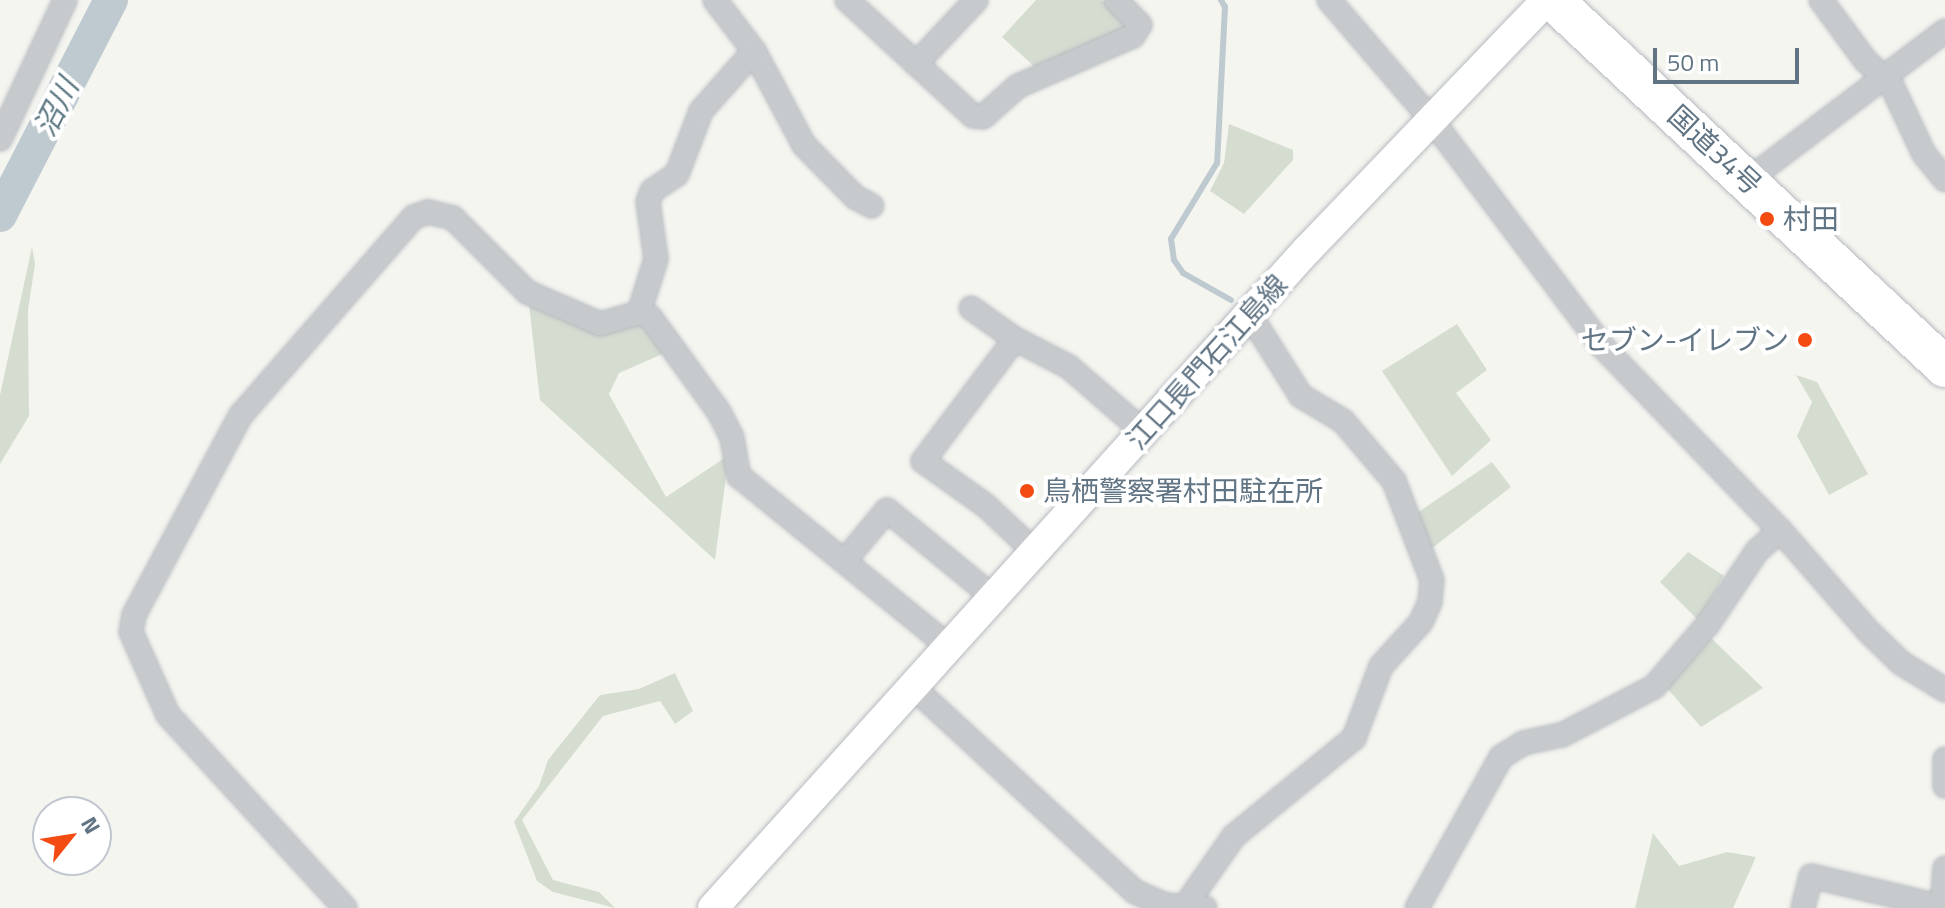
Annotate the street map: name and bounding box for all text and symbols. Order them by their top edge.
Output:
scale bar [1657,32,1803,82]
text: 50 m [1667,44,1719,80]
water label: 沼川 [26,72,86,142]
street label: 国道34号 [1661,98,1769,202]
place label: 村田 [1783,202,1839,236]
marker: 村田 [1758,210,1776,228]
street label: 江口長門石江島線 [1120,268,1294,456]
place label: セブン-イレブン [1581,323,1789,357]
marker: セブン-イレブン [1796,331,1814,349]
place label: 鳥栖警察署村田駐在所 [1043,474,1323,508]
marker: 鳥栖警察署村田駐在所 [1018,482,1036,500]
north arrow [32,796,112,876]
text: N [73,810,110,840]

